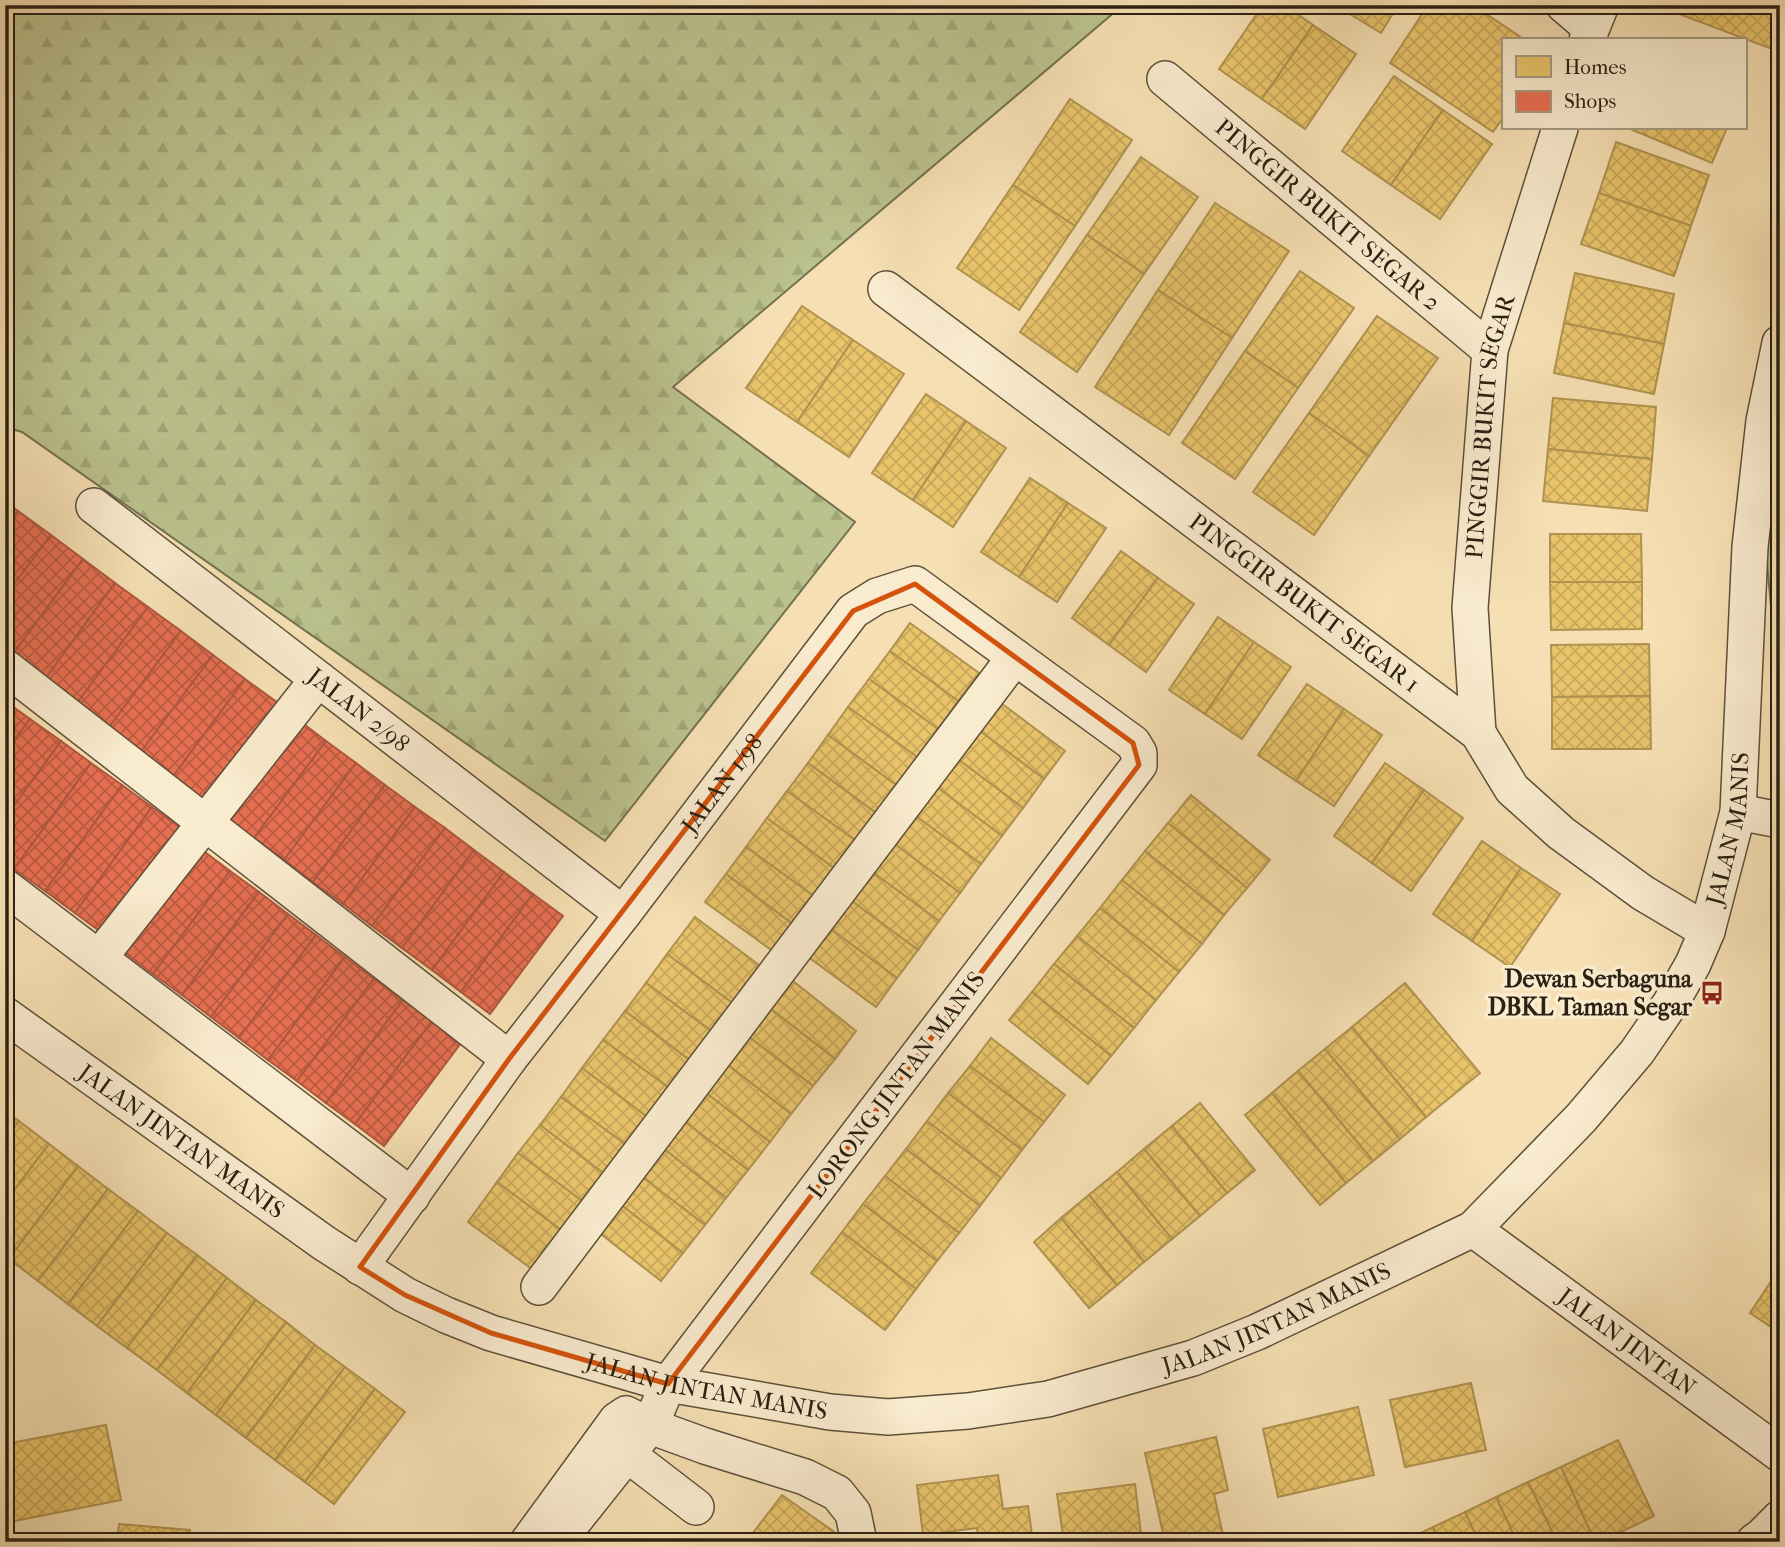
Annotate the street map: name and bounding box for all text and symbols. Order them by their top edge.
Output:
legend [1502,38,1746,130]
text: Homes [1564,55,1627,79]
text: Shops [1564,89,1617,113]
street label: PINGGIR BUKIT SEGAR 2 [1210,113,1446,317]
street label: PINGGIR BUKIT SEGAR [1460,289,1521,560]
street label: PINGGIR BUKIT SEGAR 1 [1184,507,1425,698]
street label: JALAN 2/98 [300,661,415,758]
street label: JALAN 1/98 [674,728,769,840]
street label: JALAN MANIS [1700,752,1755,910]
place label: Dewan Serbaguna DBKL Taman Segar [1488,965,1693,1021]
street label: LORONG JINTAN MANIS [801,966,991,1204]
bus stop icon: Dewan Serbaguna DBKL Taman Segar [1698,979,1726,1007]
street label: JALAN JINTAN MANIS [71,1057,290,1224]
street label: JALAN JINTAN MANIS [1157,1256,1395,1381]
street label: JALAN JINTAN [1551,1281,1702,1402]
street label: JALAN JINTAN MANIS [580,1346,830,1425]

